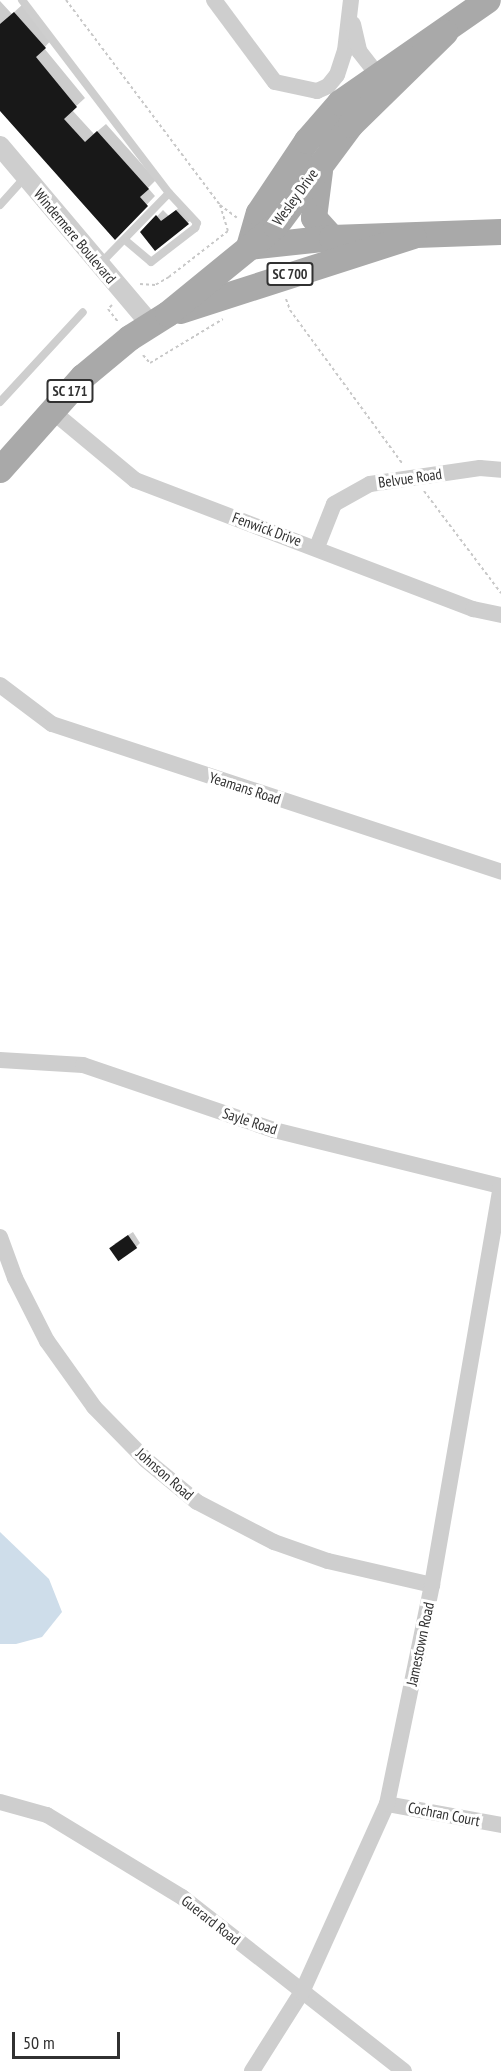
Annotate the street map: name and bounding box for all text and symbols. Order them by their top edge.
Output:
street label: Wesley Drive [268,165,322,229]
street label: Windermere Boulevard [30,185,120,287]
road number: SC 700 [266,263,314,285]
road number: SC 171 [46,380,94,402]
street label: Belvue Road [377,465,443,491]
street label: Fenwick Drive [230,508,304,550]
street label: Yeamans Road [207,768,283,808]
street label: Sayle Road [220,1104,280,1138]
street label: Johnson Road [133,1444,197,1504]
street label: Jamestown Road [402,1600,438,1688]
street label: Cochran Court [407,1798,481,1830]
street label: Guerard Road [178,1891,244,1949]
scale bar [15,2020,123,2058]
text: 50 m [23,2031,55,2054]

